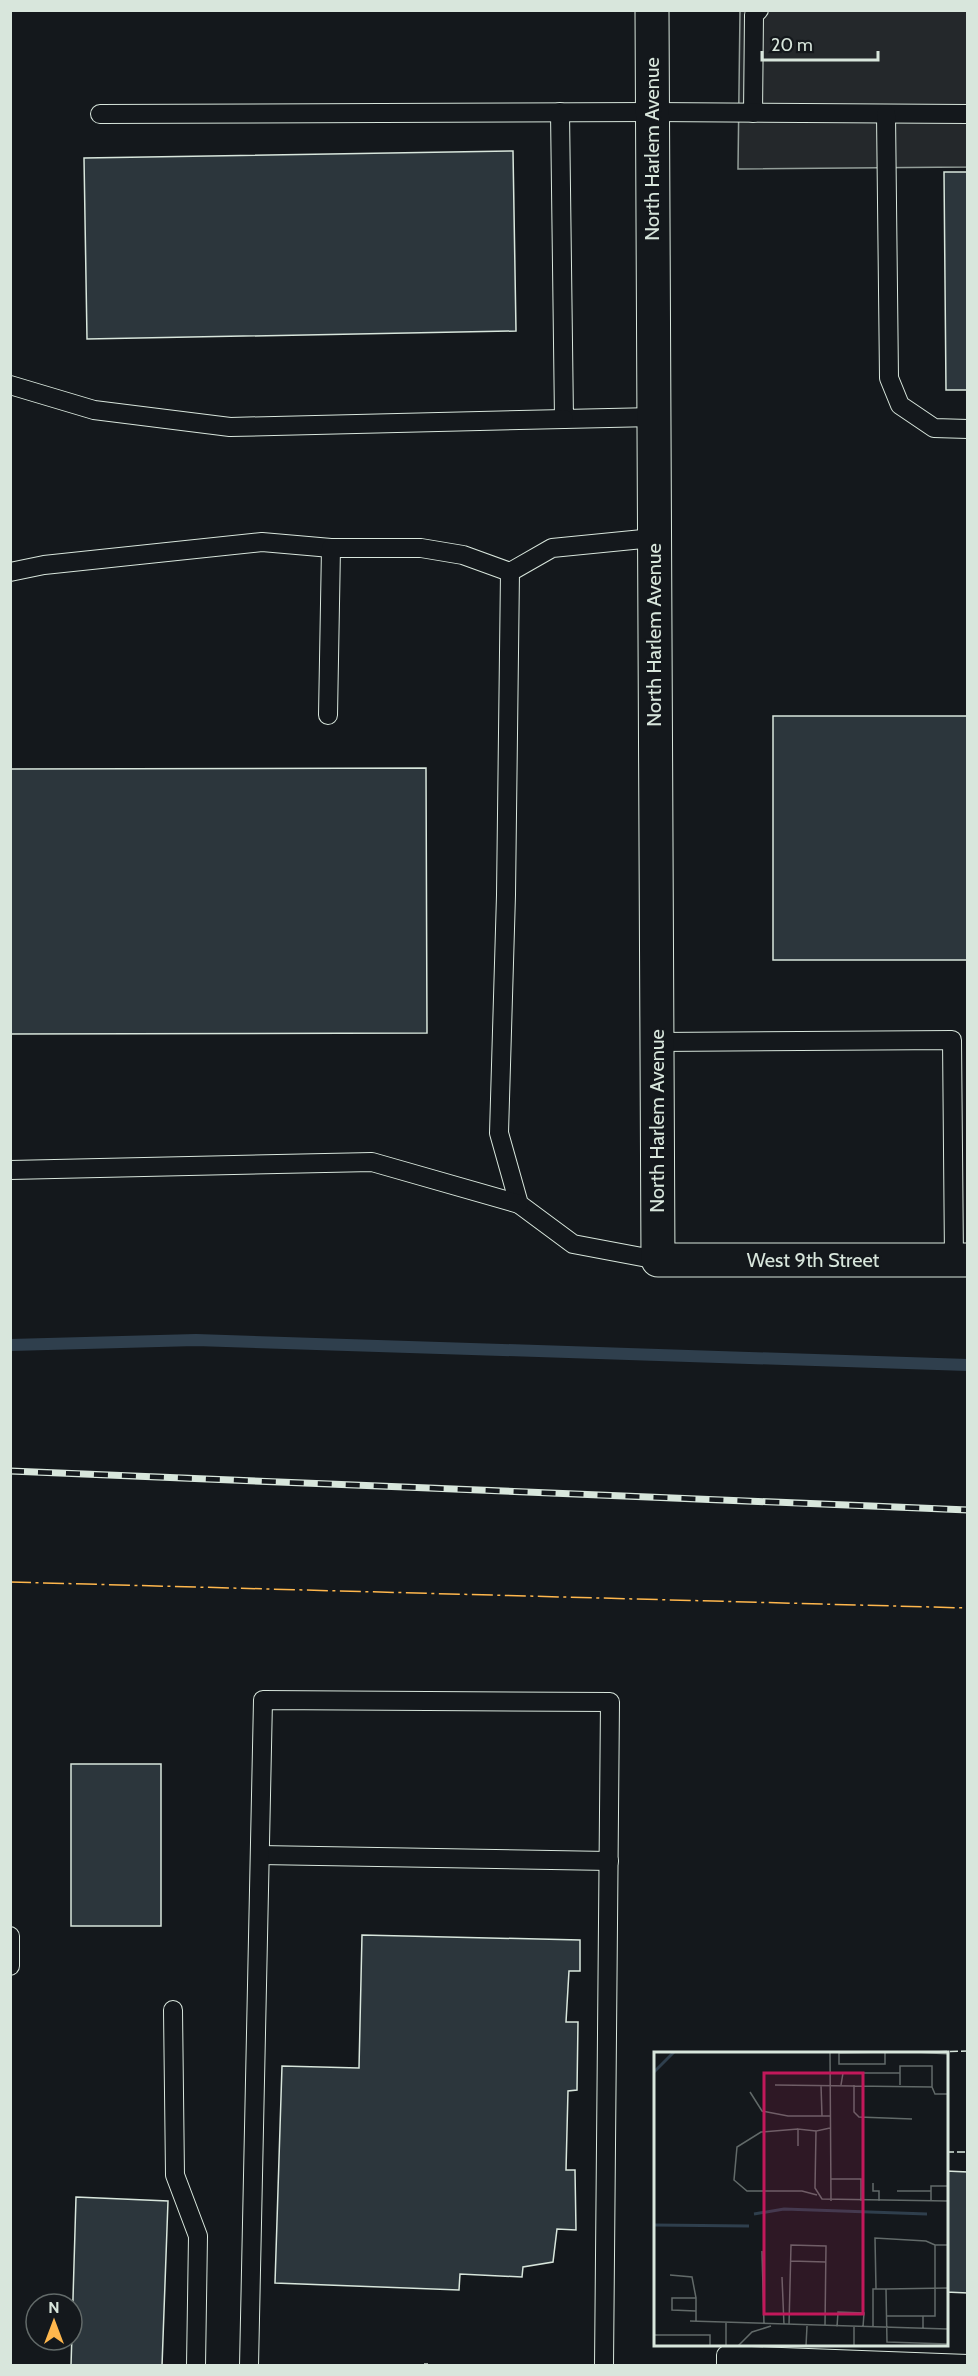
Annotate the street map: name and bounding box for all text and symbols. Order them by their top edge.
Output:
scale bar [762,24,878,62]
text: 20 m [771,34,813,56]
street label: North Harlem Avenue [640,57,664,241]
street label: North Harlem Avenue [642,543,666,727]
street label: North Harlem Avenue [645,1029,669,1213]
street label: West 9th Street [747,1248,880,1272]
inset map [654,2052,948,2346]
north arrow [24,2292,84,2352]
text: N [48,2298,60,2317]

